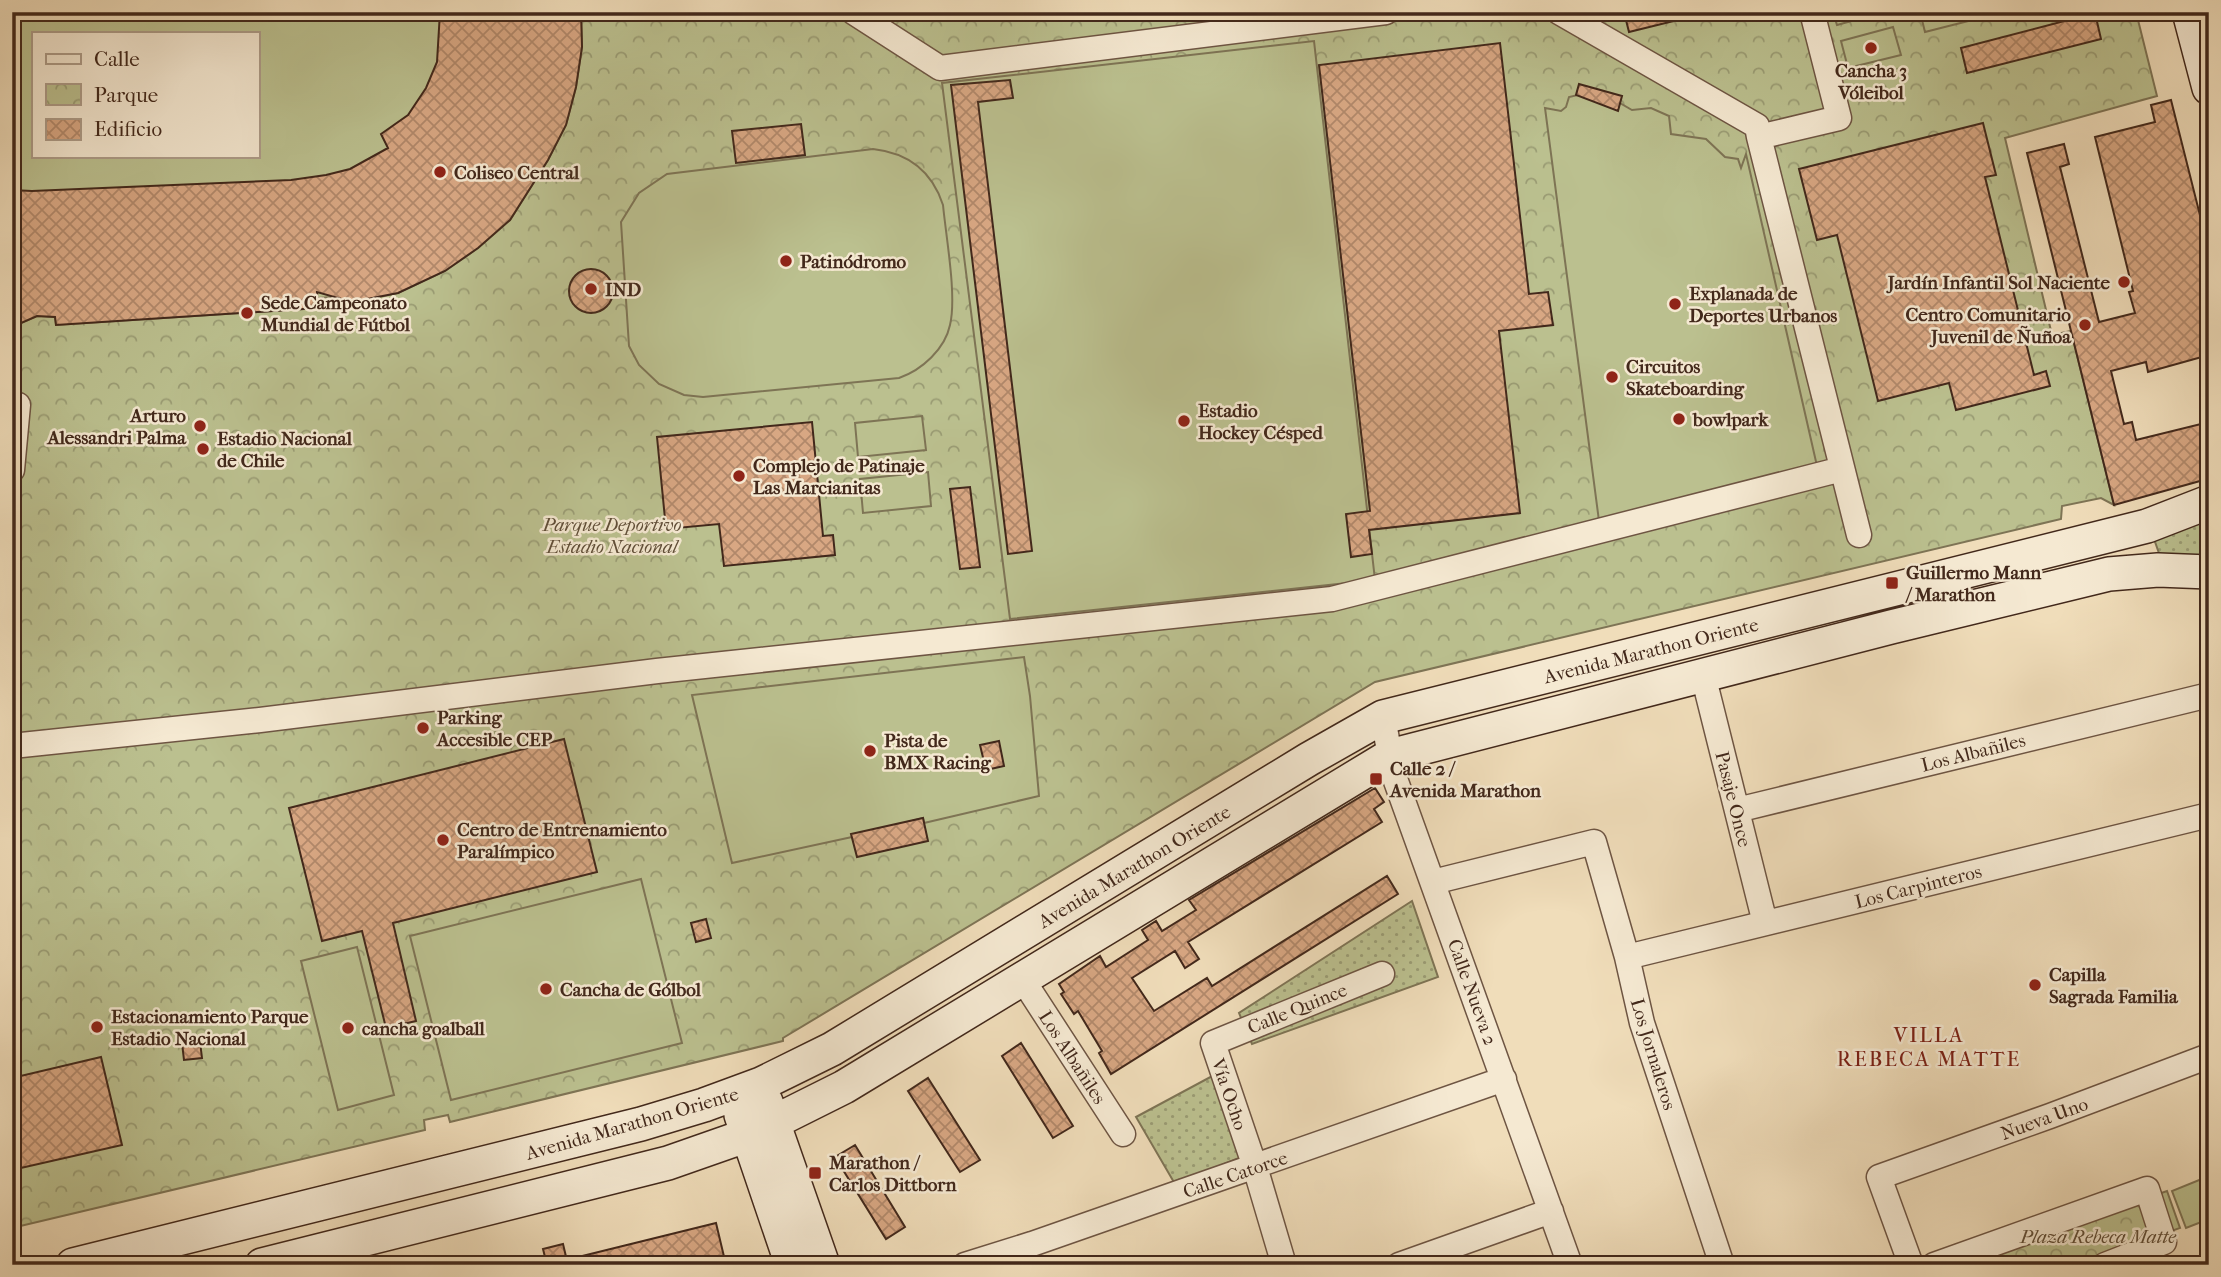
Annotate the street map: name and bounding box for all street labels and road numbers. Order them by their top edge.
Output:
street label: Avenida Marathon Oriente [1541,614,1761,689]
street label: Los Albañiles [1919,729,2028,777]
street label: Pasaje Once [1711,749,1756,849]
street label: Avenida Marathon Oriente [1034,801,1235,934]
street label: Los Carpinteros [1853,861,1984,913]
street label: Calle Nueva 2 [1443,936,1502,1049]
street label: Calle Quince [1244,979,1350,1039]
street label: Los Jornaleros [1626,996,1680,1113]
street label: Los Albañiles [1034,1007,1110,1108]
street label: Vía Ocho [1206,1055,1252,1133]
street label: Avenida Marathon Oriente [522,1083,741,1165]
street label: Nueva Uno [1998,1093,2091,1145]
street label: Calle Catorce [1180,1147,1290,1203]

